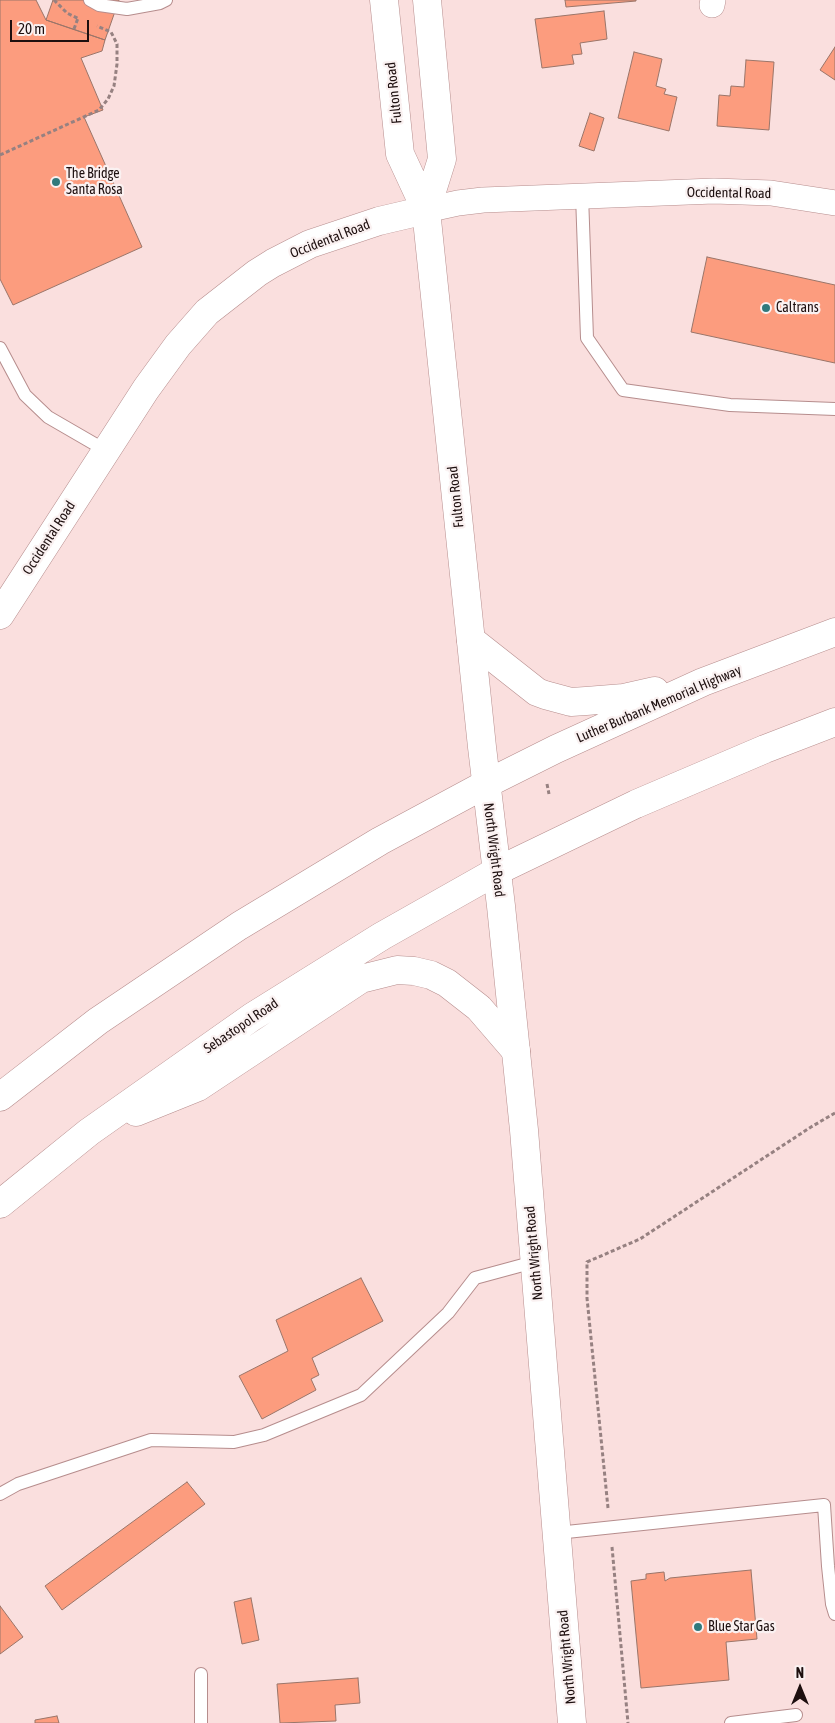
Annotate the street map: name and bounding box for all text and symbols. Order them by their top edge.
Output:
scale bar [12,10,91,42]
text: 20 m [18,20,45,37]
street label: Fulton Road [382,61,406,125]
place label: The Bridge Santa Rosa [66,166,123,198]
marker: The Bridge Santa Rosa [50,176,62,188]
street label: Occidental Road [687,184,771,202]
street label: Occidental Road [288,216,372,262]
place label: Caltrans [776,300,819,316]
marker: Caltrans [760,302,772,314]
street label: Fulton Road [444,465,468,529]
street label: Occidental Road [19,498,79,578]
street label: Luther Burbank Memorial Highway [574,662,744,746]
street label: North Wright Road [480,802,508,898]
street label: Sebastopol Road [201,995,281,1057]
street label: North Wright Road [522,1205,546,1301]
street label: North Wright Road [555,1609,579,1705]
place label: Blue Star Gas [708,1619,775,1635]
marker: Blue Star Gas [692,1621,704,1633]
north arrow [775,1663,825,1713]
text: N [796,1665,804,1681]

